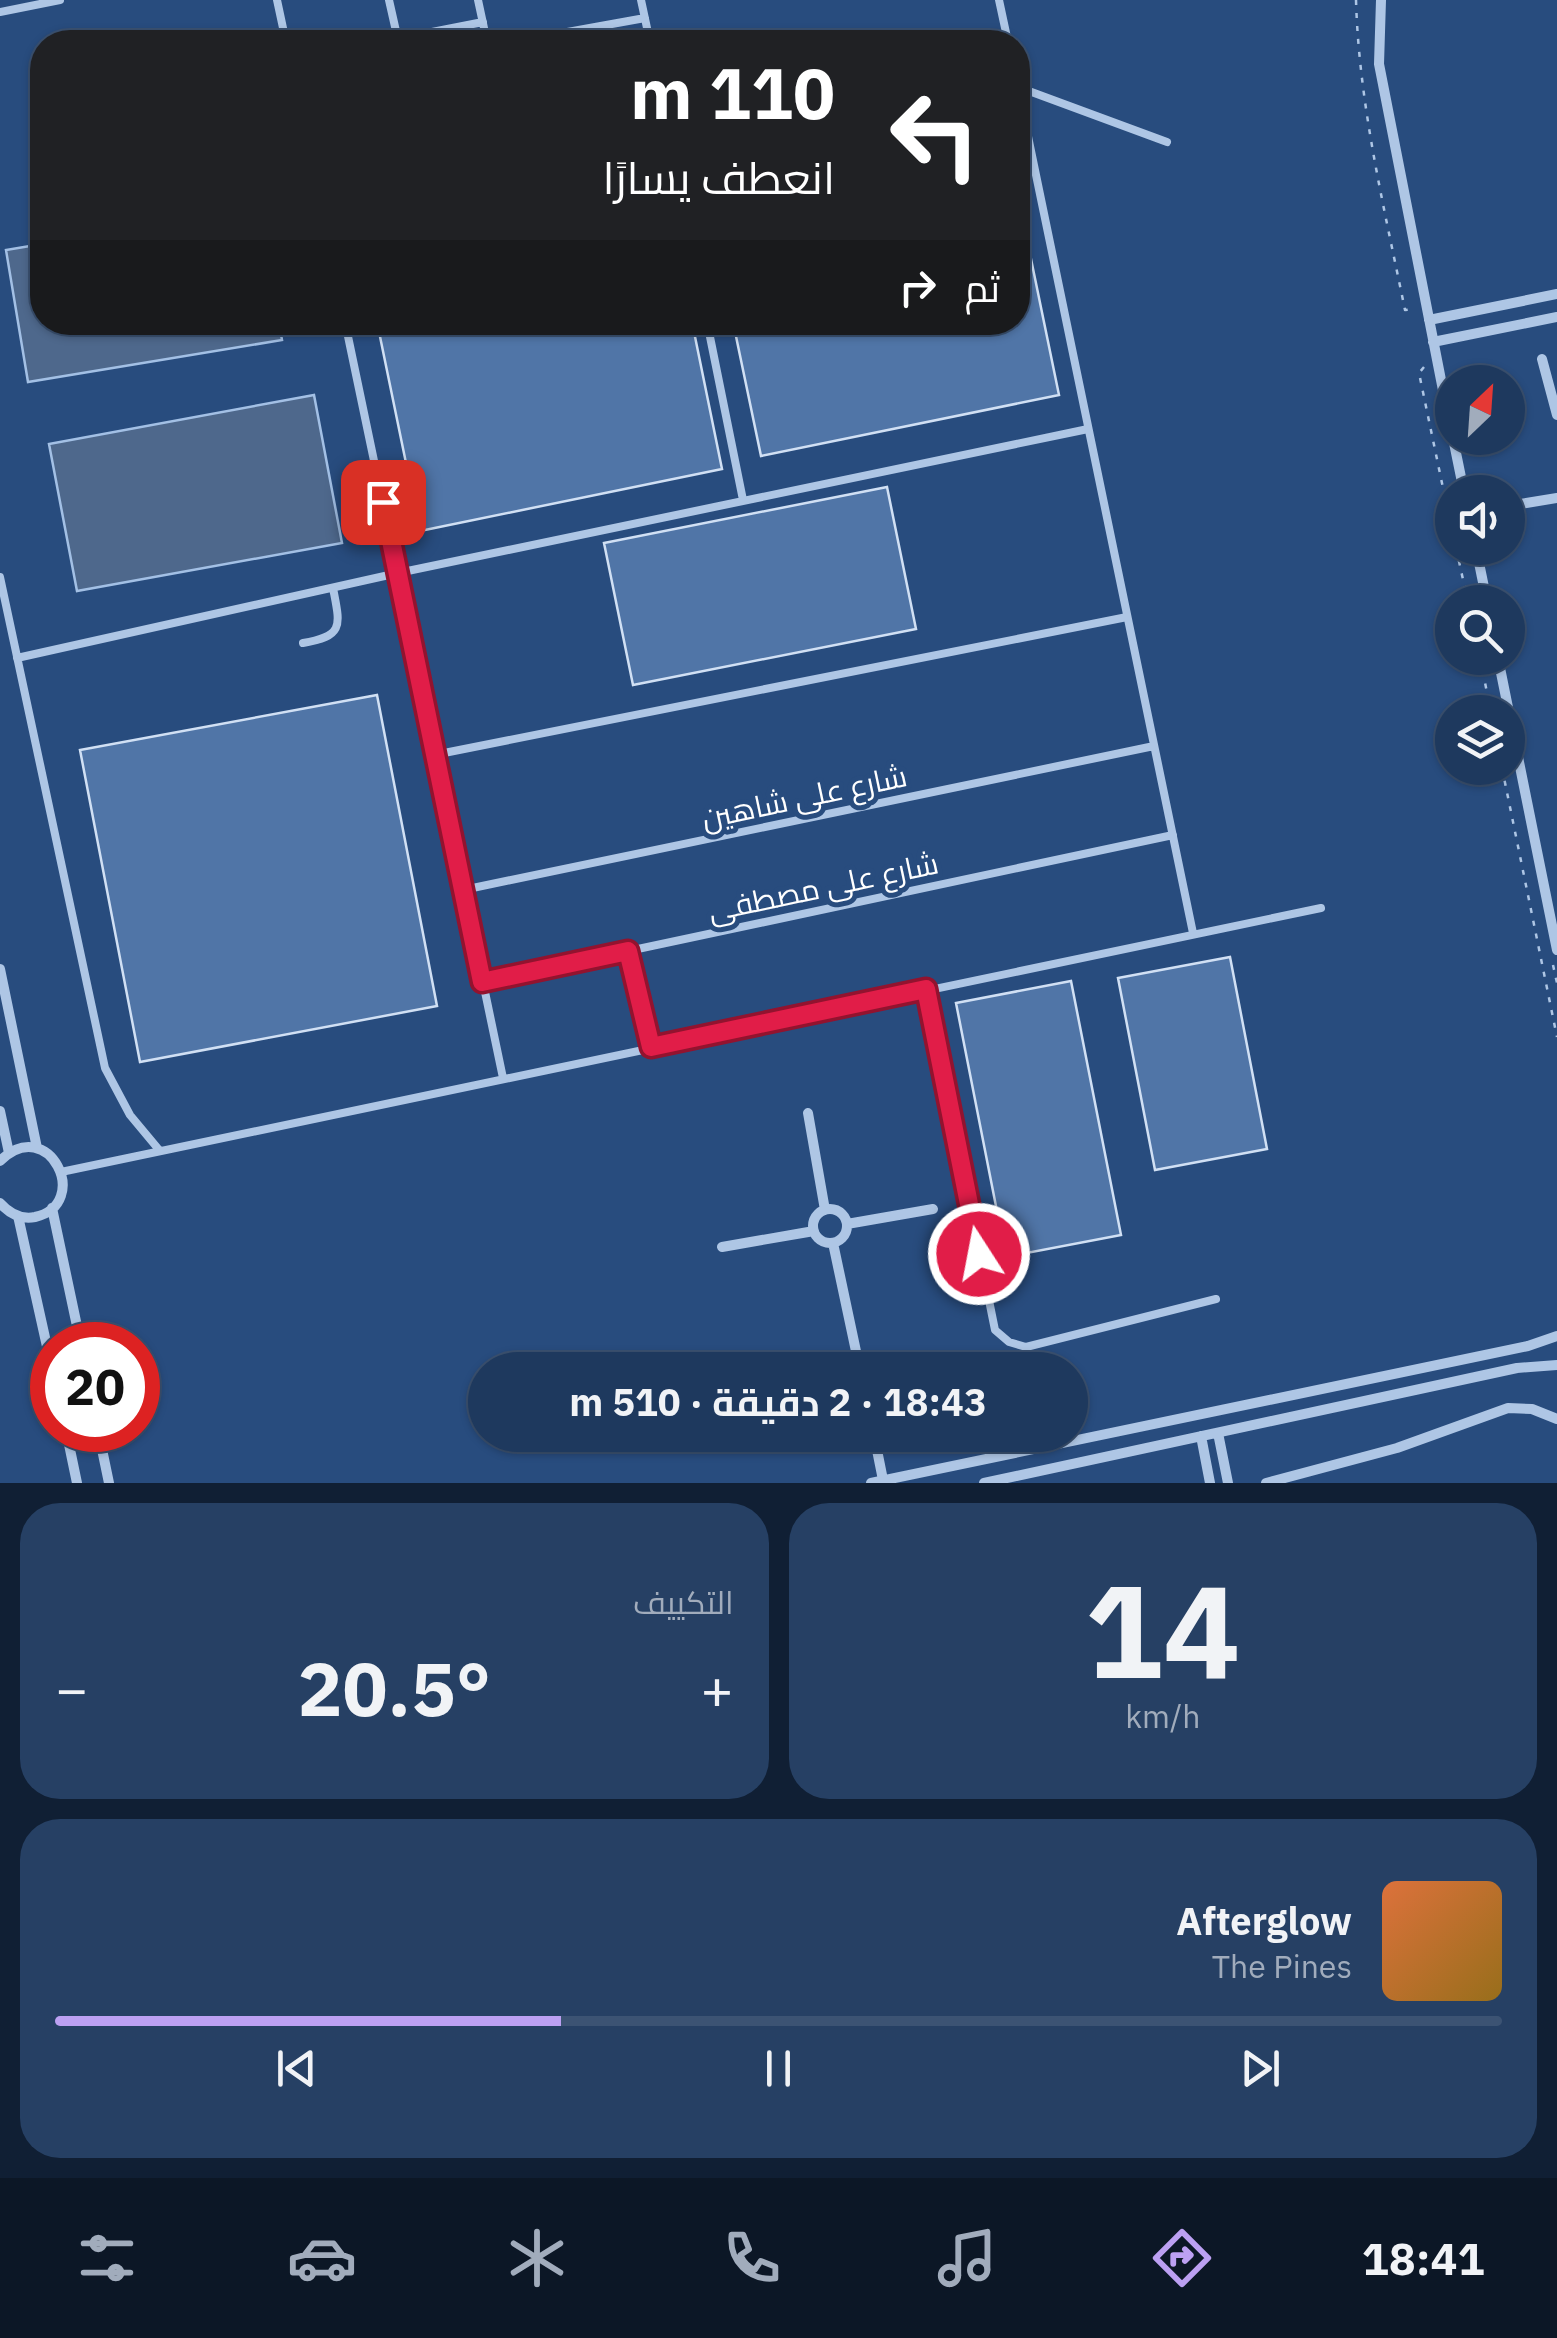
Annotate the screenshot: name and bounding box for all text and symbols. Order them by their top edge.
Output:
text: 110 m [630,47,835,138]
icon: left [870,70,1000,200]
text: انعطف يسارًا [603,148,835,206]
icon: right [890,260,945,315]
text: ثم [965,263,1000,312]
north arrow [1435,365,1525,455]
map controls [1435,365,1525,785]
pin [341,460,426,545]
icon: arrive [356,475,411,530]
button: sound [1435,475,1525,565]
button: search [1435,585,1525,675]
button: layers [1435,695,1525,785]
street label: شارع على شاهين [698,755,911,839]
street label: شارع على مصطفى [704,843,942,931]
position arrow [927,1202,1031,1306]
speed limit sign: 20 [30,1322,160,1452]
text: 18:43 · 2 دقيقة · 510 m [569,1377,987,1426]
text: 14 [1085,1545,1241,1714]
text: التكييف [633,1581,734,1623]
text: 20.5° [297,1639,491,1737]
text: − [55,1653,88,1724]
text: + [700,1653,733,1724]
text: km/h [1125,1695,1200,1737]
text: Afterglow [1176,1896,1352,1945]
text: The Pines [1212,1945,1352,1987]
icon: previous [269,2041,324,2096]
icon: pause [751,2041,806,2096]
icon: next [1233,2041,1288,2096]
icon: filters [72,2223,142,2293]
icon: car [287,2223,357,2293]
icon: climate [502,2223,572,2293]
icon: phone [717,2223,787,2293]
icon: music [932,2223,1002,2293]
icon: directions [1147,2223,1217,2293]
text: 18:41 [1362,2229,1485,2287]

